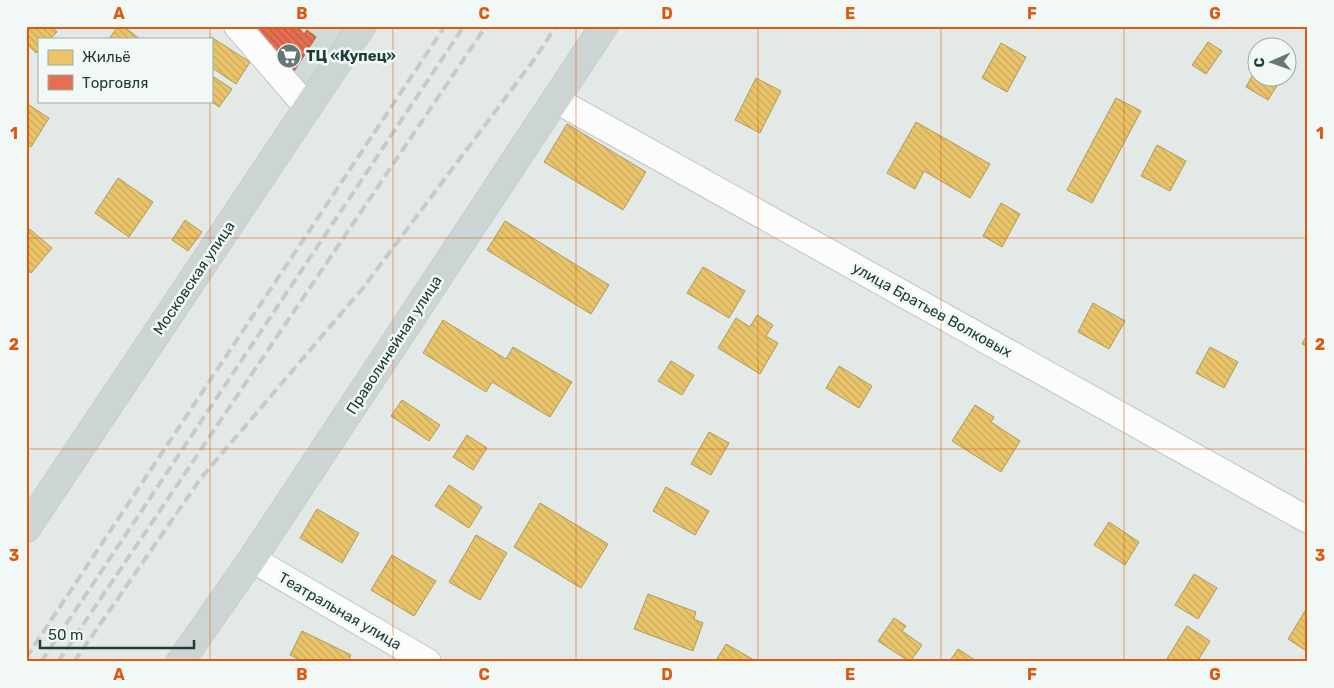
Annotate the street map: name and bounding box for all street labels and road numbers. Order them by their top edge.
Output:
street label: Московская улица [149,218,239,338]
street label: улица Братьев Волковых [849,259,1015,361]
street label: Праволинейная улица [342,272,446,418]
street label: Театральная улица [275,568,405,654]

